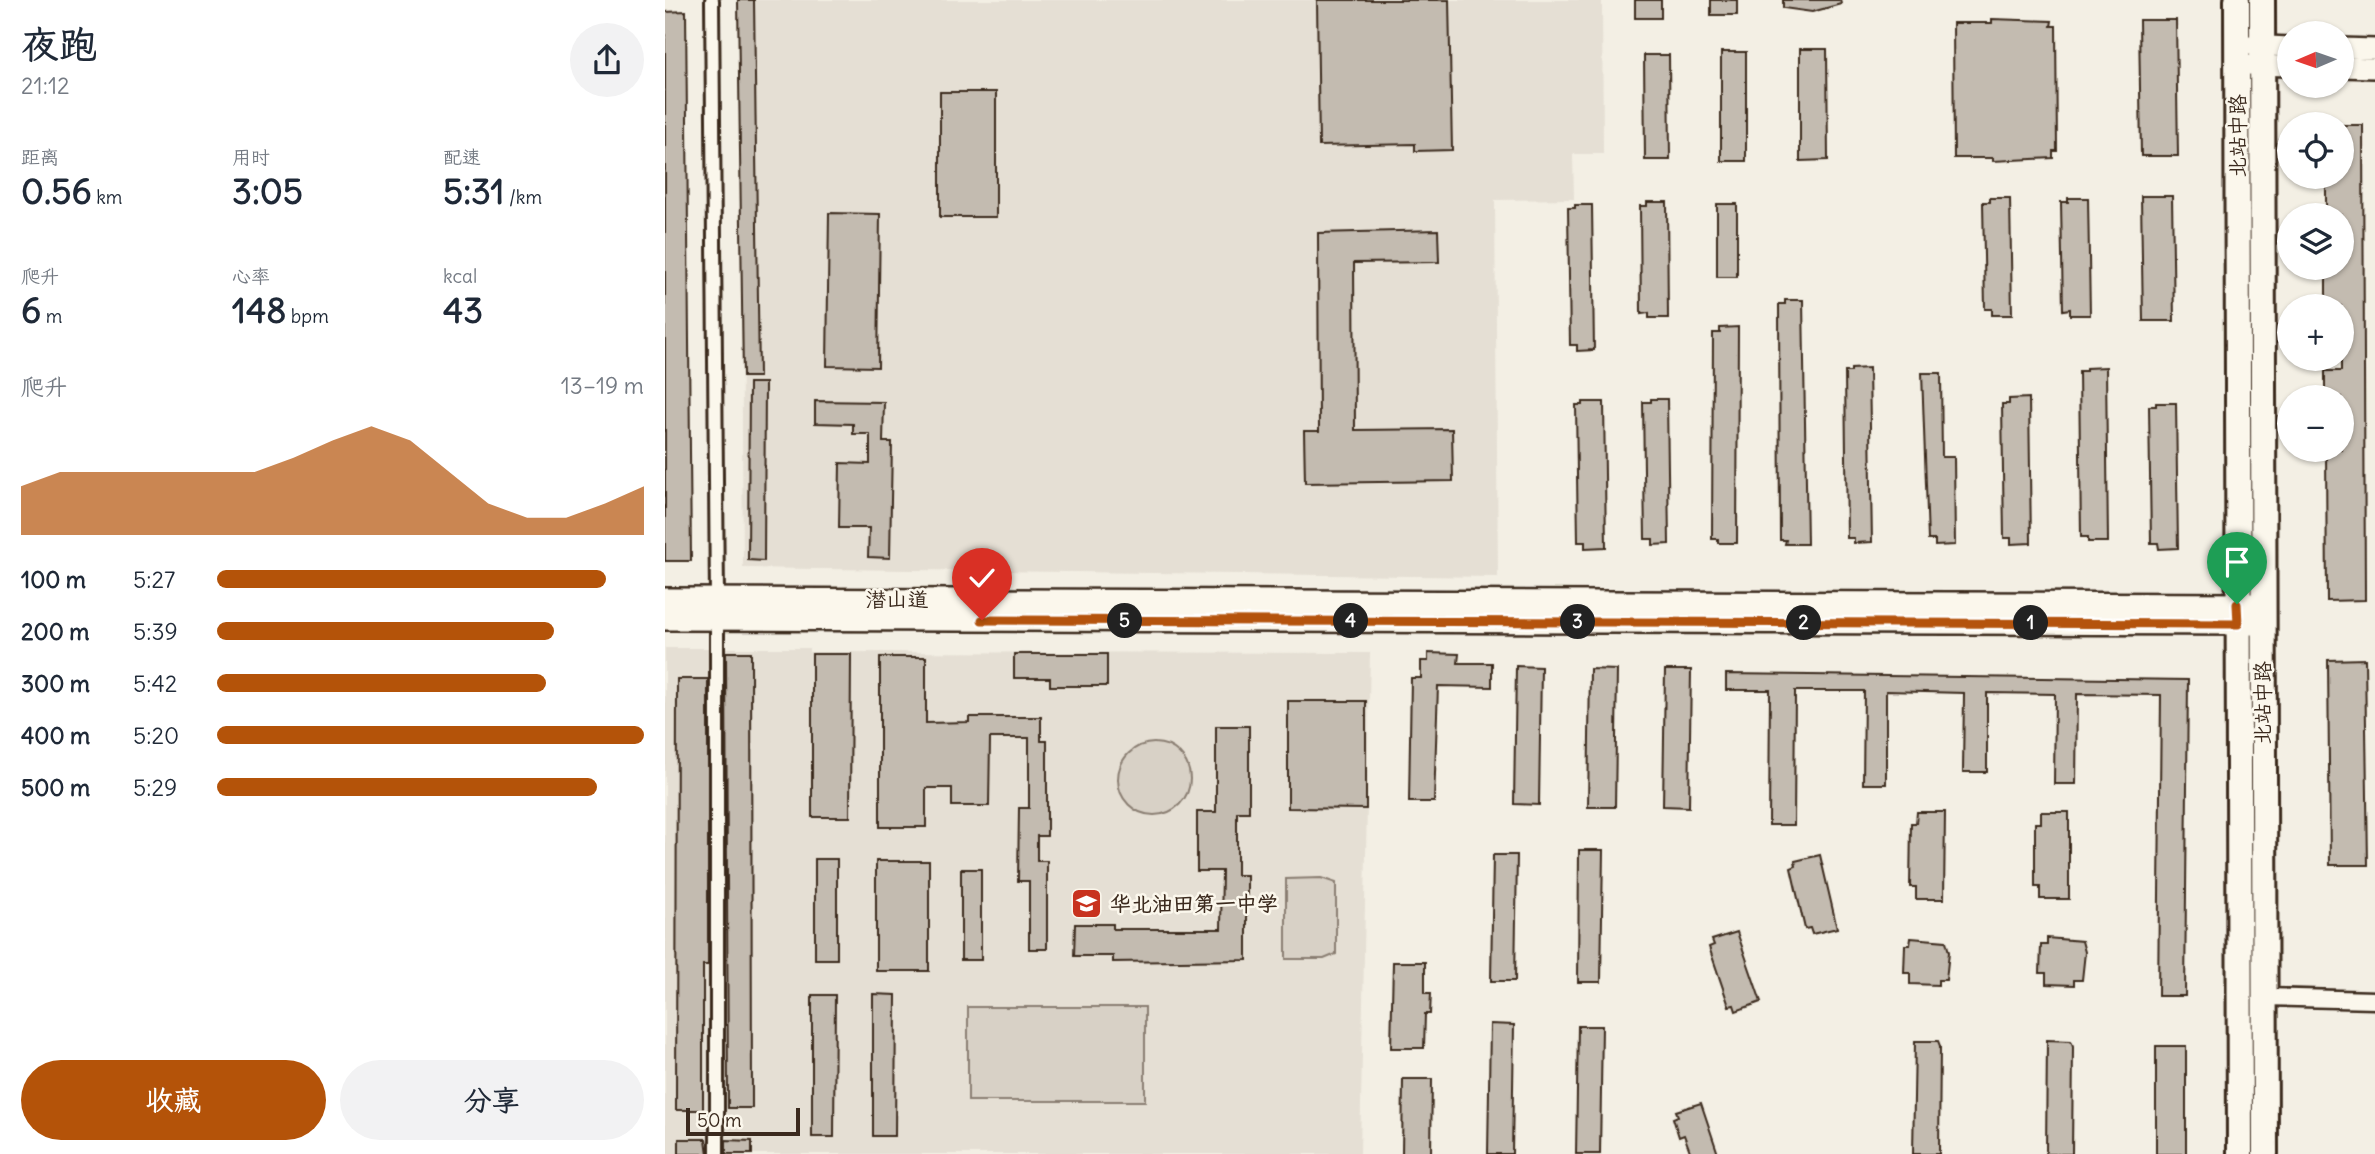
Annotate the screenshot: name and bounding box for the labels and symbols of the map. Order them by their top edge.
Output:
north arrow [2277,21,2354,98]
street label: 北站中路 [2224,94,2251,178]
pin [2207,532,2267,604]
pin [952,548,1012,620]
street label: 潜山道 [866,586,929,613]
pin: 5 [1107,604,1142,638]
pin: 4 [1333,604,1369,638]
pin: 3 [1560,604,1595,640]
pin: 2 [1787,606,1821,640]
pin: 1 [2013,606,2049,640]
street label: 北站中路 [2249,661,2276,745]
school or university icon: 华北油田第一中学 [1070,887,1104,921]
place label: 华北油田第一中学 [1110,890,1278,917]
scale bar [686,1105,800,1137]

